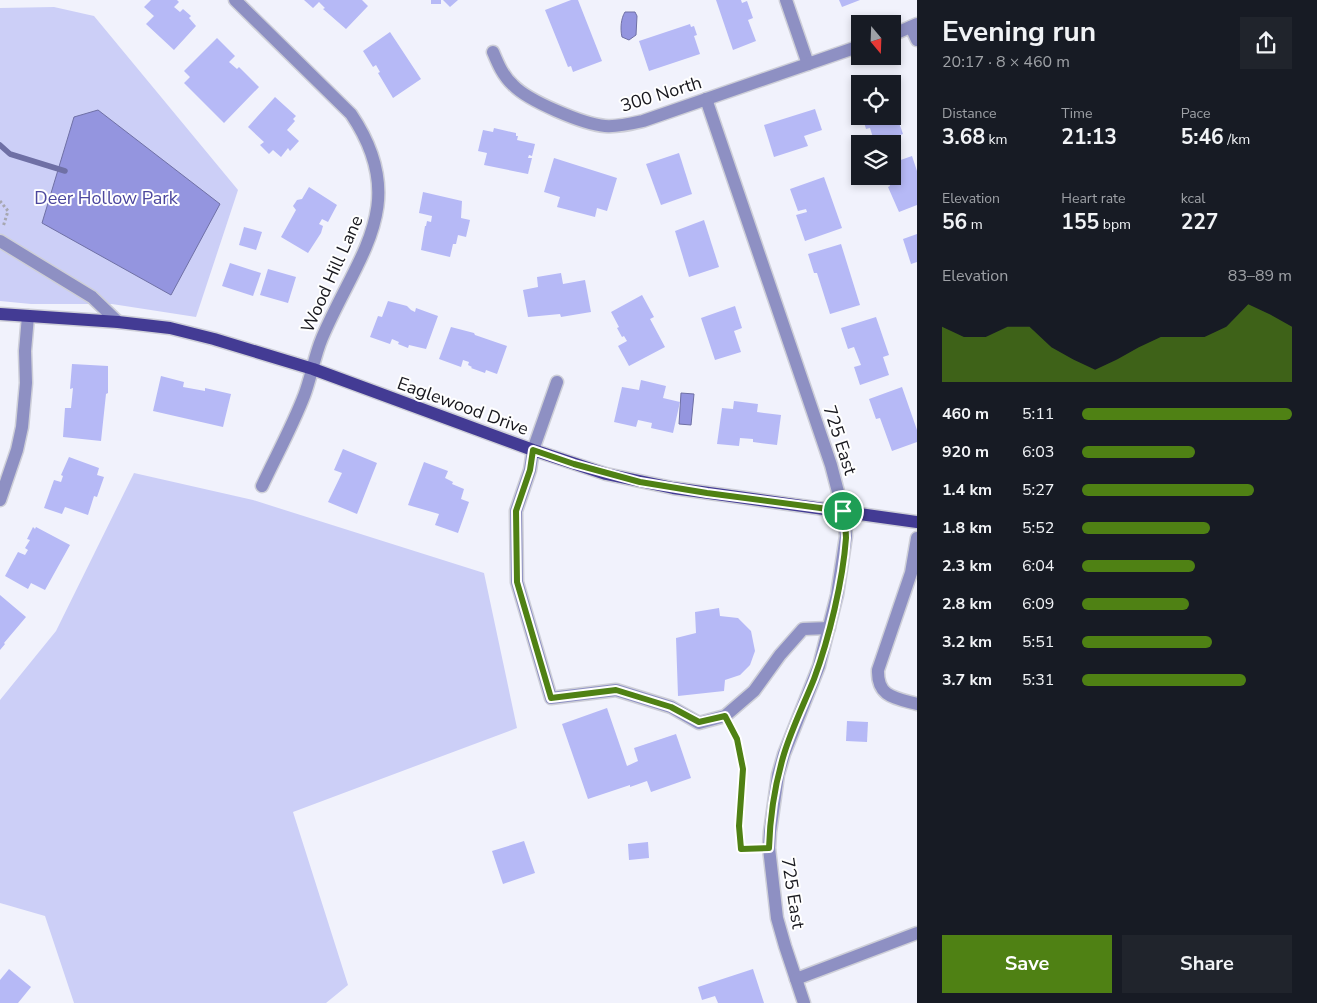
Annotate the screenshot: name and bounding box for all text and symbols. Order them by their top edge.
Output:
text: Evening run [942,13,1096,51]
north arrow [851,15,901,65]
map controls [851,15,901,185]
button: share [1240,17,1292,69]
text: 20:17 · 8 × 460 m [942,51,1070,73]
street label: 300 North [617,70,705,118]
button: locate [851,75,901,125]
text: Distance [942,104,996,123]
text: Time [1061,104,1092,123]
text: Pace [1181,104,1210,123]
text: 3.68 [942,123,985,151]
text: 21:13 [1061,123,1117,151]
text: 5:46 [1181,123,1224,151]
text: km [985,130,1008,149]
text: /km [1224,130,1250,149]
button: layers [851,135,901,185]
park label: Deer Hollow Park [34,186,179,210]
text: Elevation [942,189,1000,208]
text: Heart rate [1061,189,1125,208]
text: kcal [1181,189,1205,208]
text: 56 [942,208,967,236]
text: 155 [1061,208,1099,236]
text: 227 [1181,208,1218,236]
street label: Wood Hill Lane [295,211,369,337]
text: m [967,215,983,234]
text: bpm [1099,215,1131,234]
text: Elevation [942,265,1008,287]
text: 83–89 m [1228,265,1292,287]
street label: Eaglewood Drive [394,371,532,441]
street label: 725 East [817,402,863,479]
text: 460 m [942,403,989,425]
text: 5:11 [1022,403,1054,425]
text: 920 m [942,441,989,463]
text: 6:03 [1022,441,1054,463]
text: 1.4 km [942,479,992,501]
text: 5:27 [1022,479,1054,501]
pin [822,490,864,532]
icon: arrive [829,497,857,525]
text: 1.8 km [942,517,992,539]
text: 5:52 [1022,517,1054,539]
text: 2.3 km [942,555,992,577]
text: 6:04 [1022,555,1054,577]
text: 2.8 km [942,593,992,615]
text: 6:09 [1022,593,1054,615]
text: 3.2 km [942,631,992,653]
text: 5:51 [1022,631,1054,653]
text: 3.7 km [942,669,992,691]
text: 5:31 [1022,669,1054,691]
street label: 725 East [776,856,811,931]
button: Save [942,935,1112,993]
button: Share [1122,935,1292,993]

